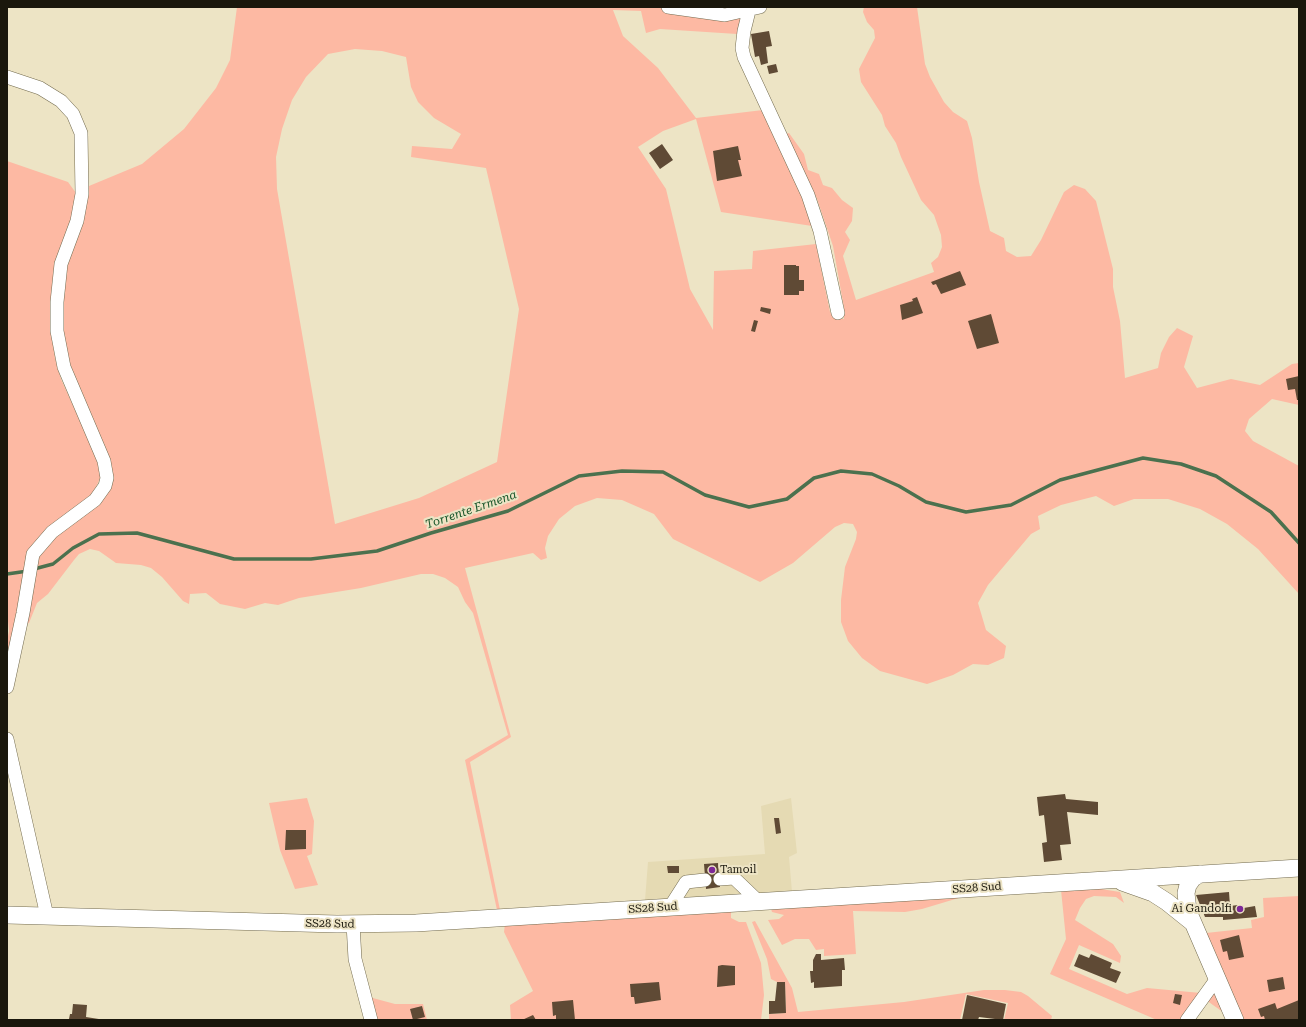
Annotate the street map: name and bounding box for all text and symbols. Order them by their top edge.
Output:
water label: Torrente Ermena [424,488,518,532]
place label: Tamoil [720,863,756,877]
marker: Tamoil [707,865,717,875]
street label: SS28 Sud [952,880,1002,896]
street label: SS28 Sud [628,900,678,916]
place label: Ai Gandolfi [1172,902,1232,916]
marker: Ai Gandolfi [1235,904,1245,914]
street label: SS28 Sud [305,917,355,931]

